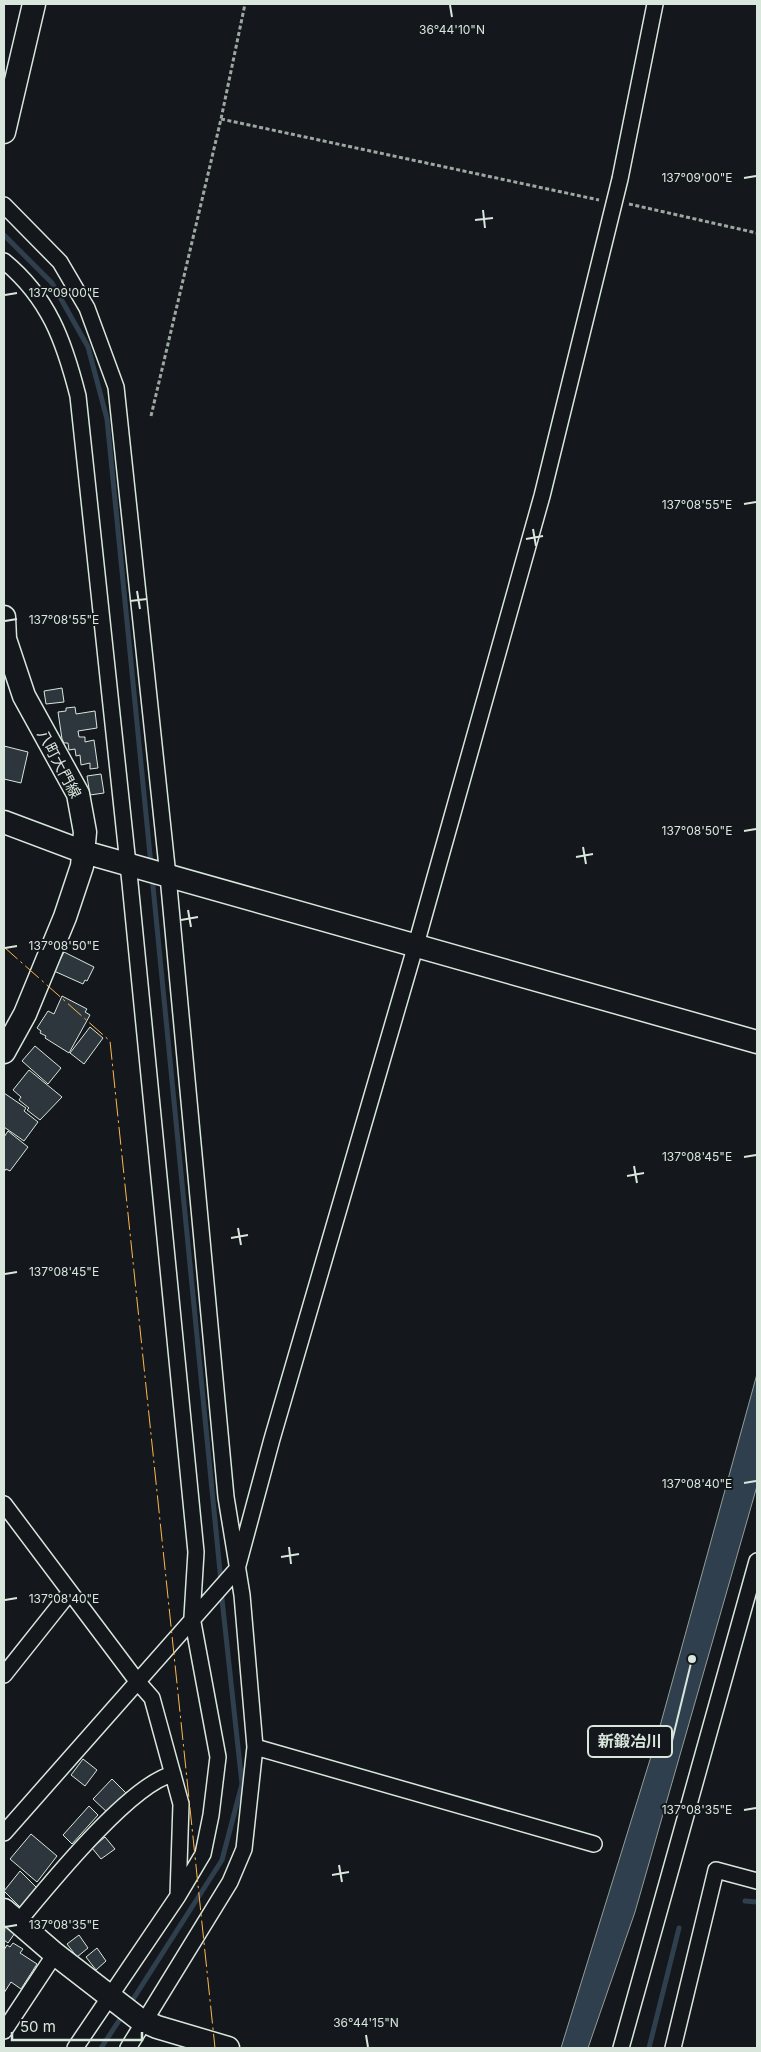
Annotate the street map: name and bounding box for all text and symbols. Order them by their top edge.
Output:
text: 36°44'10"N [419,22,485,37]
text: 137°09'00"E [661,170,733,185]
text: 137°09'00"E [28,285,100,300]
text: 137°08'55"E [662,497,732,512]
text: 137°08'55"E [29,612,99,627]
street label: 八町大門線 [33,726,85,801]
text: 137°08'50"E [662,823,732,838]
text: 137°08'50"E [29,938,99,953]
text: 137°08'45"E [662,1149,732,1164]
text: 137°08'45"E [29,1264,99,1279]
text: 137°08'40"E [662,1476,732,1491]
text: 137°08'40"E [29,1591,99,1606]
callout: 新鍛冶川 [588,1726,672,1757]
text: 新鍛冶川 [598,1731,662,1751]
text: 137°08'35"E [662,1802,732,1817]
text: 137°08'35"E [29,1917,99,1932]
scale bar [12,2010,142,2042]
text: 36°44'15"N [333,2015,399,2030]
text: 50 m [20,2017,56,2036]

